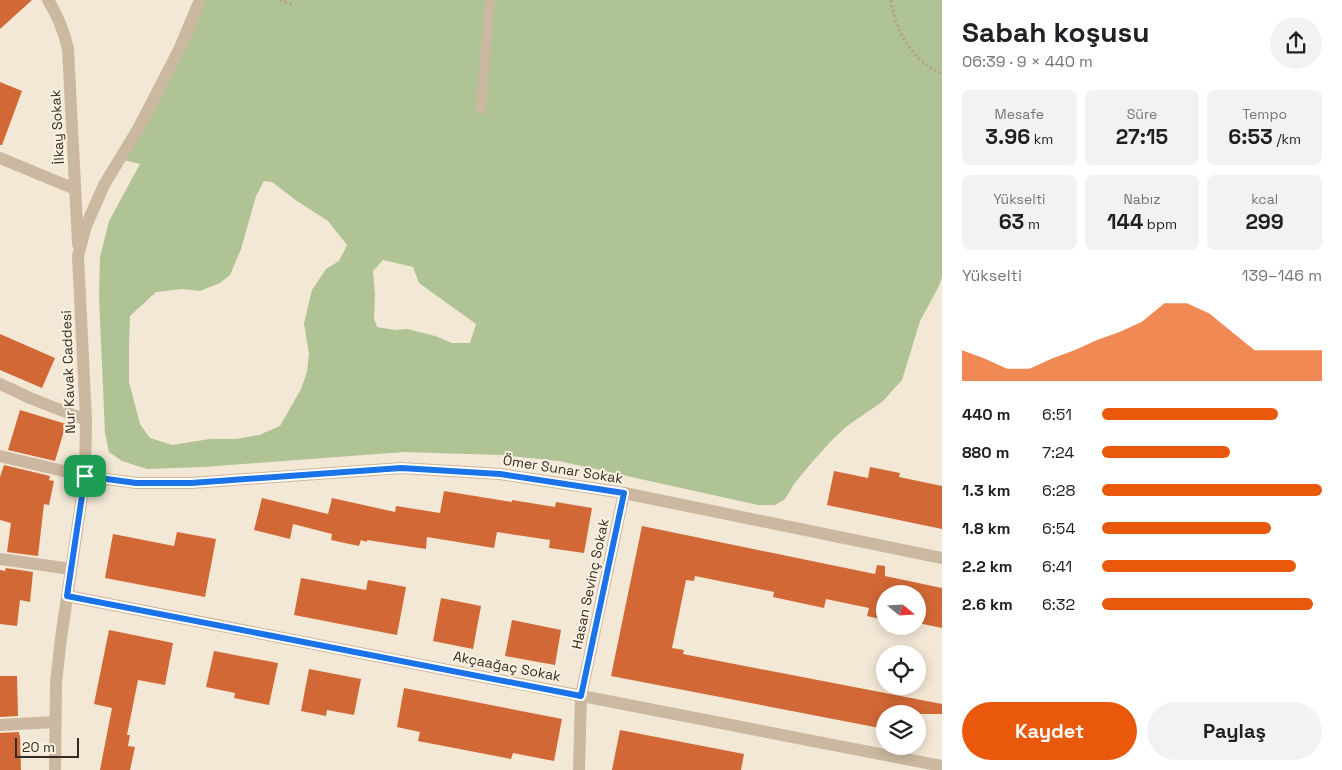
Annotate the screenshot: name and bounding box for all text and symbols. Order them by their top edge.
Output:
text: Sabah koşusu [962,14,1150,50]
button: share [1270,17,1322,69]
text: 06:39 · 9 × 440 m [962,51,1093,72]
street label: İlkay Sokak [46,89,68,165]
text: Mesafe [995,105,1044,123]
text: Süre [1127,105,1157,123]
text: Tempo [1242,105,1287,123]
text: 3.96 [985,123,1030,150]
text: 27:15 [1116,123,1168,150]
text: 6:53 [1228,123,1273,150]
text: km [1030,130,1053,148]
text: /km [1273,130,1301,148]
text: Yükselti [993,190,1046,208]
text: Nabız [1123,190,1161,208]
text: kcal [1251,190,1278,208]
text: 63 [999,208,1024,235]
text: 144 [1107,208,1143,235]
text: 299 [1245,208,1284,235]
text: m [1024,215,1040,233]
text: bpm [1143,215,1177,233]
text: Yükselti [962,265,1022,286]
text: 139–146 m [1242,265,1322,286]
street label: Nur Kavak Caddesi [57,310,79,434]
text: 440 m [962,404,1010,425]
text: 6:51 [1042,404,1072,425]
text: 880 m [962,442,1009,463]
text: 7:24 [1042,442,1074,463]
street label: Ömer Sunar Sokak [502,451,625,487]
pin [64,455,106,497]
icon: arrive [71,462,99,490]
text: 1.3 km [962,480,1010,501]
text: 6:28 [1042,480,1075,501]
street label: Hasan Sevinç Sokak [567,517,613,651]
text: 1.8 km [962,518,1010,539]
text: 6:54 [1042,518,1075,539]
text: 2.2 km [962,556,1013,577]
text: 6:41 [1042,556,1072,577]
north arrow [876,585,926,635]
map controls [876,585,926,755]
text: 2.6 km [962,594,1013,615]
text: 6:32 [1042,594,1075,615]
button: locate [876,645,926,695]
street label: Akçaağaç Sokak [452,647,563,685]
button: Kaydet [962,702,1137,760]
button: Paylaş [1147,702,1322,760]
button: layers [876,705,926,755]
scale bar [15,735,79,758]
text: 20 m [22,738,55,756]

